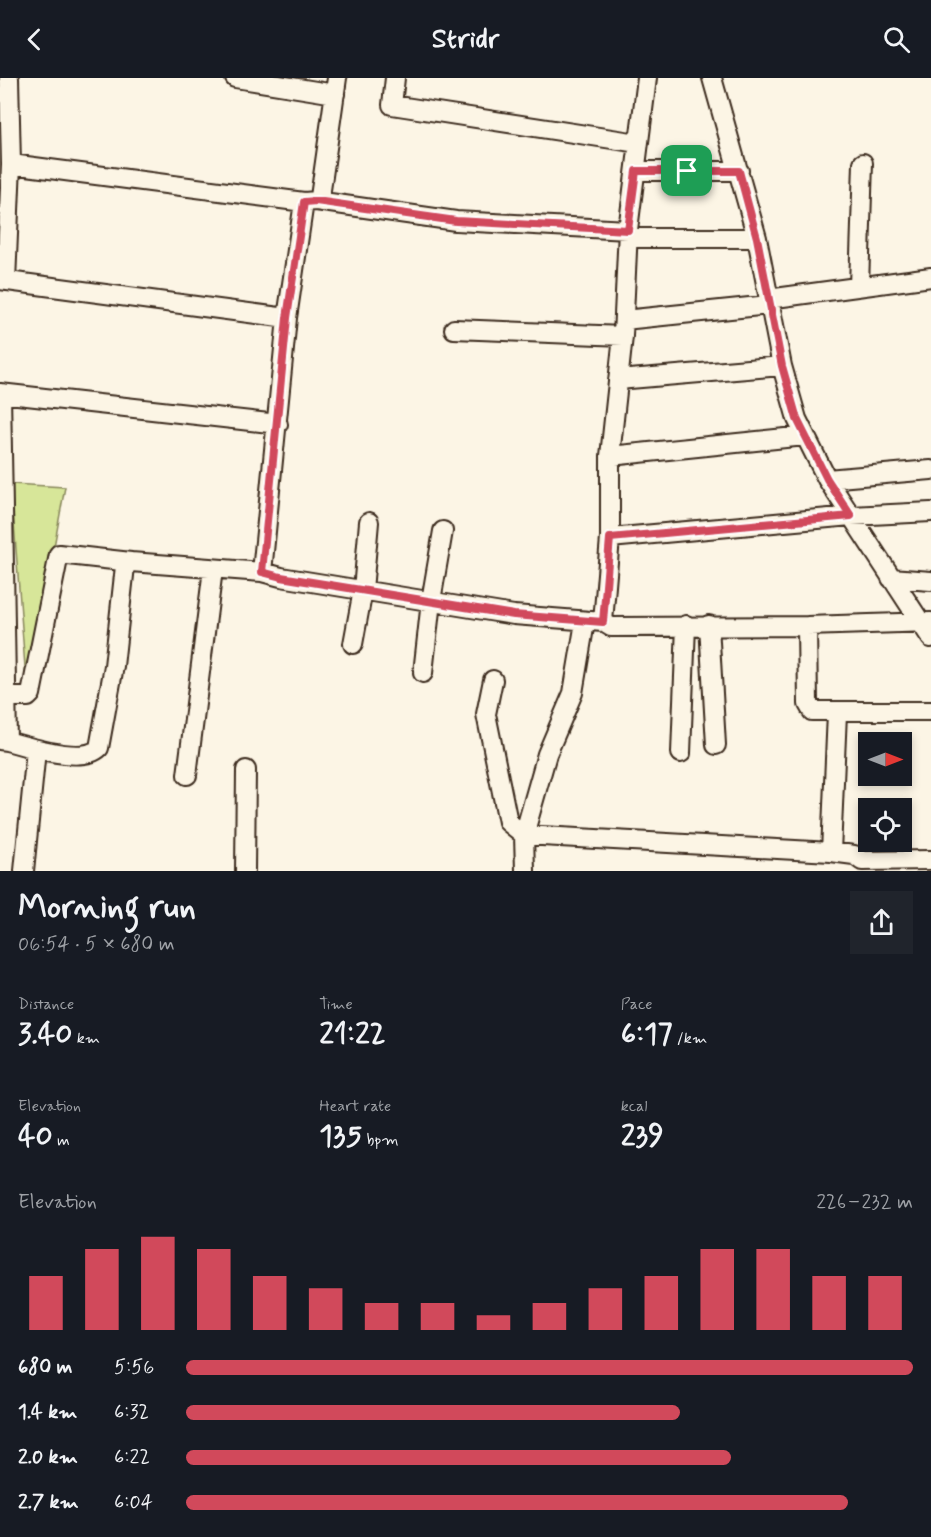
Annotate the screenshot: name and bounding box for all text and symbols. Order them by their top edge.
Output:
text: Stridr [432,22,499,57]
icon: back [18,23,51,56]
icon: search [880,23,913,56]
pin [661,145,712,196]
icon: arrive [670,154,703,187]
north arrow [858,732,912,786]
map controls [858,732,912,852]
button: locate [858,798,912,852]
text: Morning run [18,886,196,930]
button: share [850,891,913,954]
text: 06:54 · 5 × 680 m [18,931,175,958]
text: Distance [18,994,74,1015]
text: Time [319,994,353,1015]
text: Pace [621,994,653,1015]
text: 3.40 [18,1015,72,1054]
text: 21:22 [319,1015,385,1054]
text: 6:17 [621,1015,673,1054]
text: km [72,1028,100,1049]
text: /km [673,1028,707,1049]
text: Elevation [18,1096,81,1117]
text: Heart rate [319,1096,391,1117]
text: kcal [621,1096,648,1117]
text: 40 [18,1117,53,1156]
text: 135 [319,1117,362,1156]
text: 239 [621,1117,664,1156]
text: m [53,1130,70,1151]
text: bpm [362,1130,399,1151]
text: Elevation [18,1189,97,1216]
text: 226–232 m [816,1189,913,1216]
text: 680 m [18,1354,73,1381]
text: 5:56 [114,1354,154,1381]
text: 1.4 km [18,1399,77,1426]
text: 6:32 [114,1399,149,1426]
text: 2.0 km [18,1444,78,1471]
text: 6:22 [114,1444,150,1471]
text: 2.7 km [18,1489,79,1516]
text: 6:04 [114,1489,153,1516]

